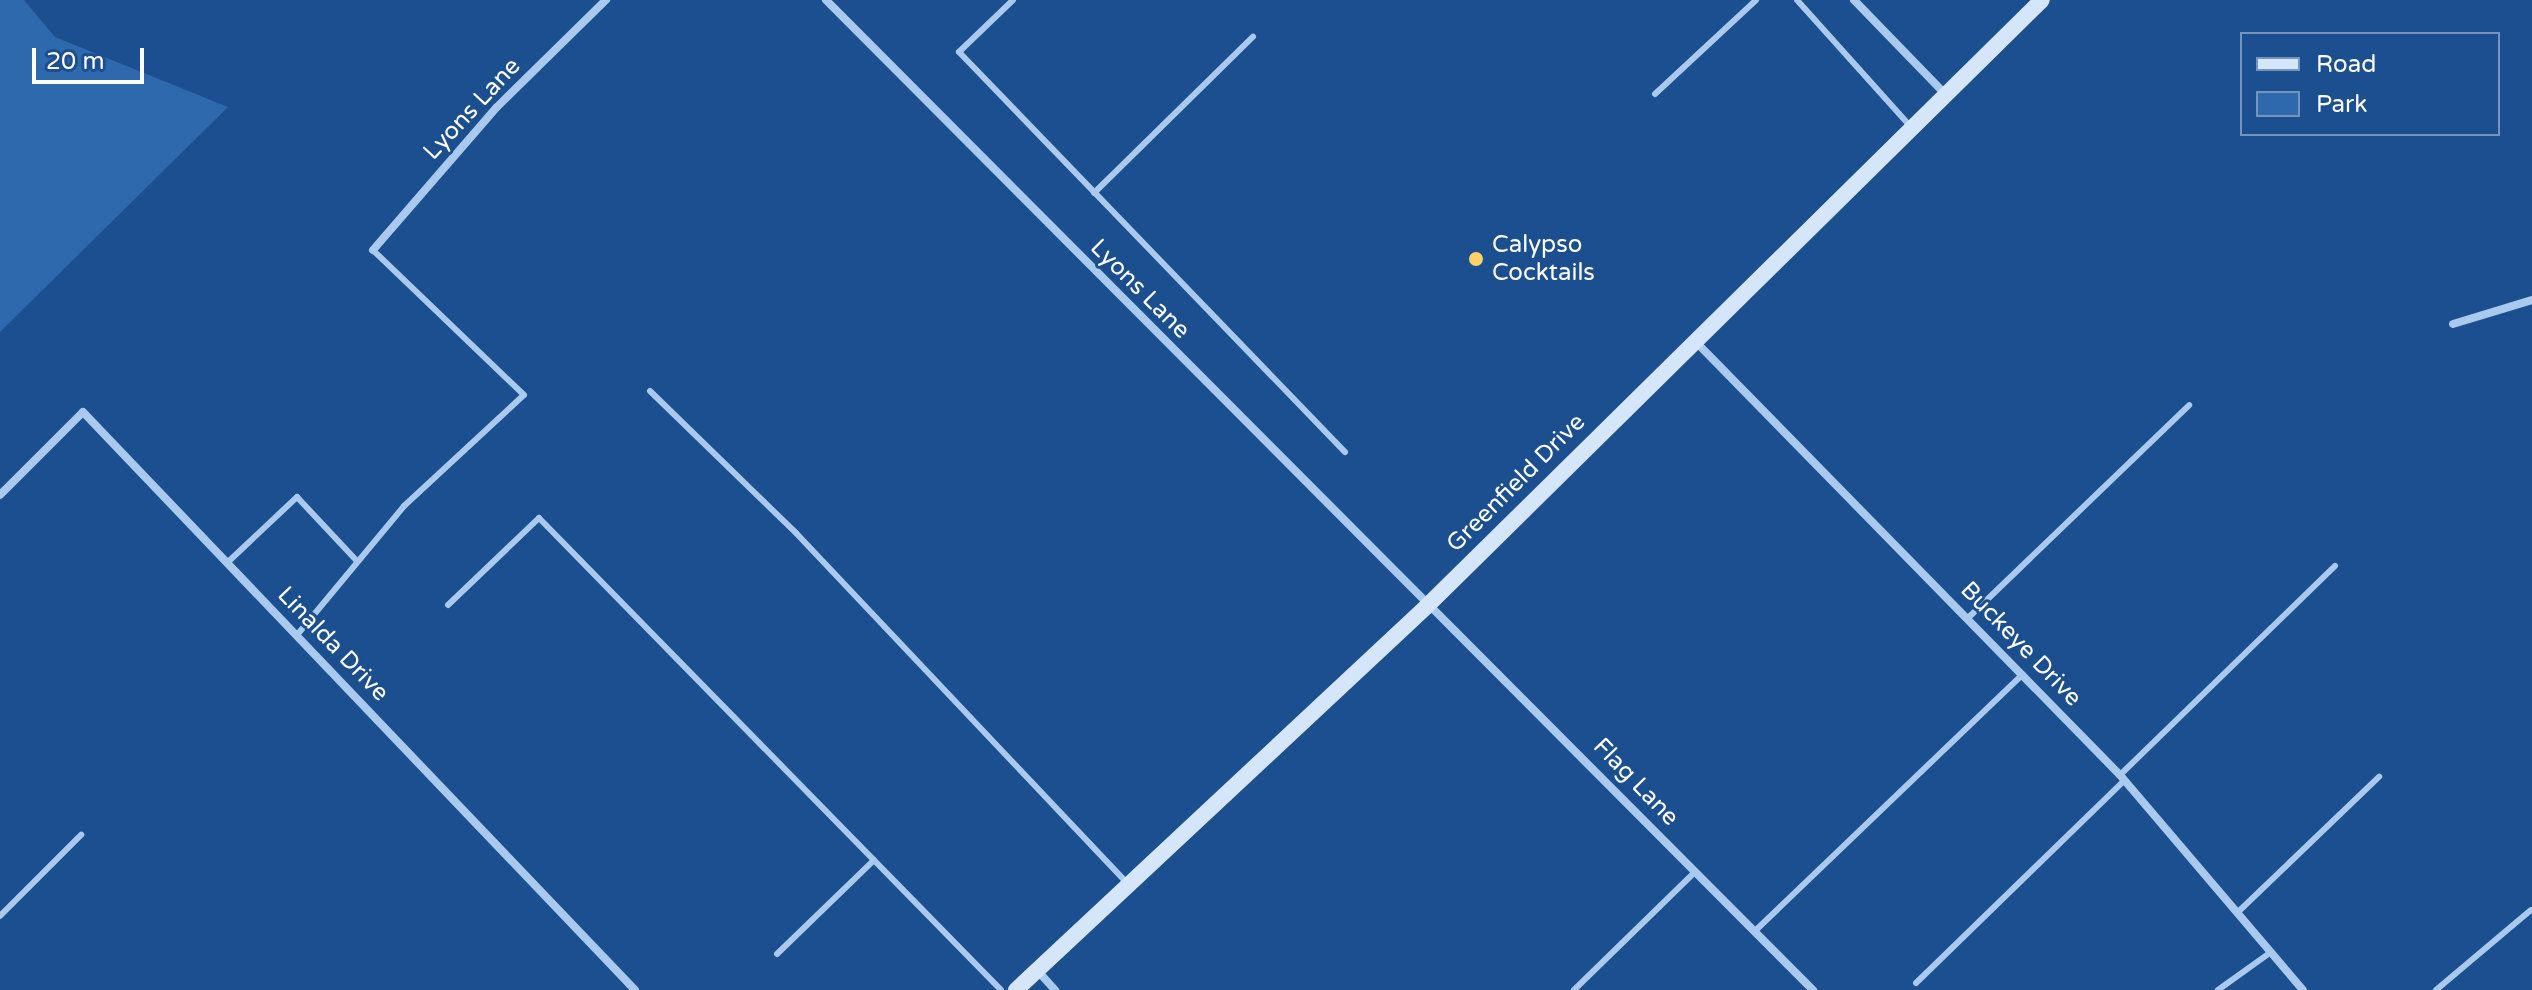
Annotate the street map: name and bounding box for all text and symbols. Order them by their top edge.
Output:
scale bar [36,32,148,82]
legend [2240,32,2500,136]
text: 20 m [46,47,104,76]
text: Road [2316,50,2376,79]
street label: Lyons Lane [417,52,527,166]
text: Park [2316,90,2367,119]
place label: Calypso Cocktails [1492,231,1595,287]
street label: Lyons Lane [1084,233,1196,345]
marker: Calypso Cocktails [1467,250,1485,268]
street label: Greenfield Drive [1441,408,1591,558]
street label: Buckeye Drive [1954,576,2088,712]
street label: Linalda Drive [271,581,395,707]
street label: Flag Lane [1587,732,1685,832]

